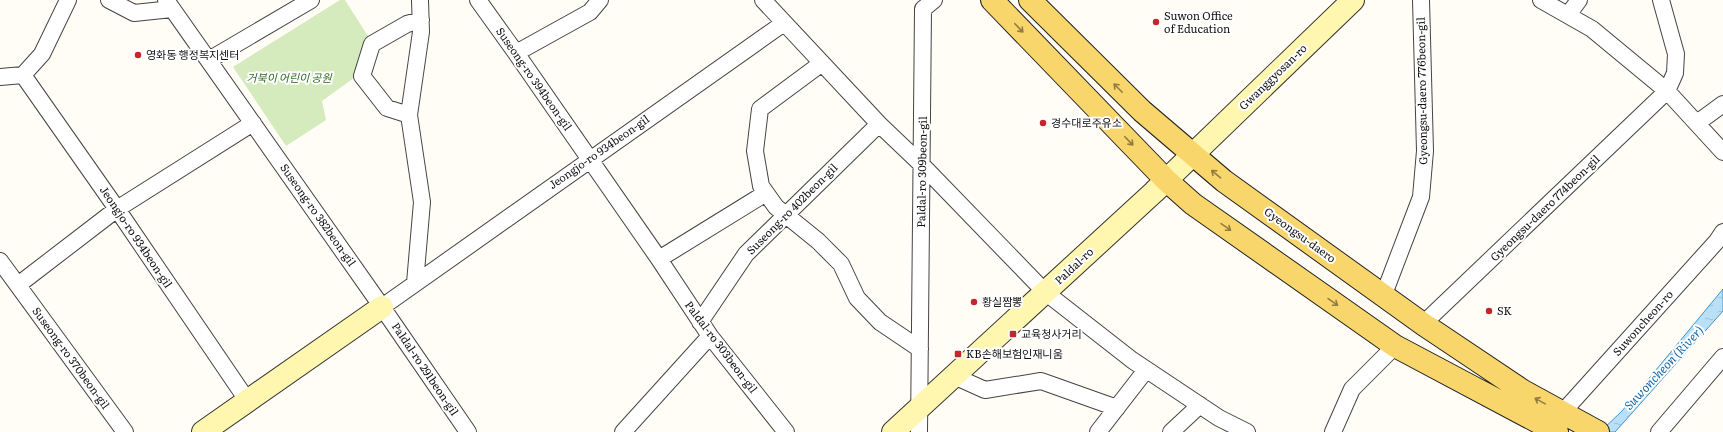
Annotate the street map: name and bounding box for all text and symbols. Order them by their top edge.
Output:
place label: Suwon Office of Education [1164,7,1233,36]
marker: Suwon Office of Education [1151,17,1161,27]
street label: Gyeongsu-daero 776beon-gil [1412,17,1430,165]
one-way arrow [1015,23,1024,33]
street label: Suseong-ro 394beon-gil [493,24,577,134]
street label: Gwanggyosan-ro [1235,40,1310,113]
place label: 영화동 행정복지센터 [146,46,239,62]
marker: 영화동 행정복지센터 [133,50,143,60]
park label: 거북이 어린이 공원 [246,69,332,85]
one-way arrow [1113,83,1123,93]
street label: Jeongjo-ro 934beon-gil [545,110,652,192]
place label: 경수대로주유소 [1051,114,1122,130]
street label: Paldal-ro 309beon-gil [912,116,930,228]
marker: 경수대로주유소 [1038,118,1048,128]
one-way arrow [1124,136,1133,146]
street label: Gyeongsu-daero 774beon-gil [1486,150,1603,264]
street label: Suseong-ro 402beon-gil [742,159,841,257]
street label: Suseong-ro 382beon-gil [277,160,361,269]
one-way arrow [1211,169,1221,178]
street label: Jeongjo-ro 934beon-gil [97,182,177,291]
street label: Gyeongsu-daero [1262,203,1340,266]
one-way arrow [1220,223,1231,231]
street label: Paldal-ro [1050,243,1096,287]
street label: Suwoncheon-ro [1608,286,1676,359]
place label: 황실짬뽕 [982,293,1022,309]
street label: Paldal-ro 303beon-gil [682,297,762,396]
marker: 황실짬뽕 [969,297,979,307]
one-way arrow [1327,298,1338,306]
place label: SK [1497,302,1513,318]
street label: Suseong-ro 370beon-gil [29,303,114,412]
marker: SK [1484,306,1494,316]
street label: Paldal-ro 291beon-gil [389,319,463,418]
water label: Suwoncheon (River) [1619,321,1707,413]
place label: 교육청사거리 [1021,325,1082,341]
marker: 교육청사거리 [1008,329,1018,339]
place label: KB손해보험인재니움 [966,345,1063,361]
marker: KB손해보험인재니움 [953,349,963,359]
one-way arrow [1534,396,1546,404]

